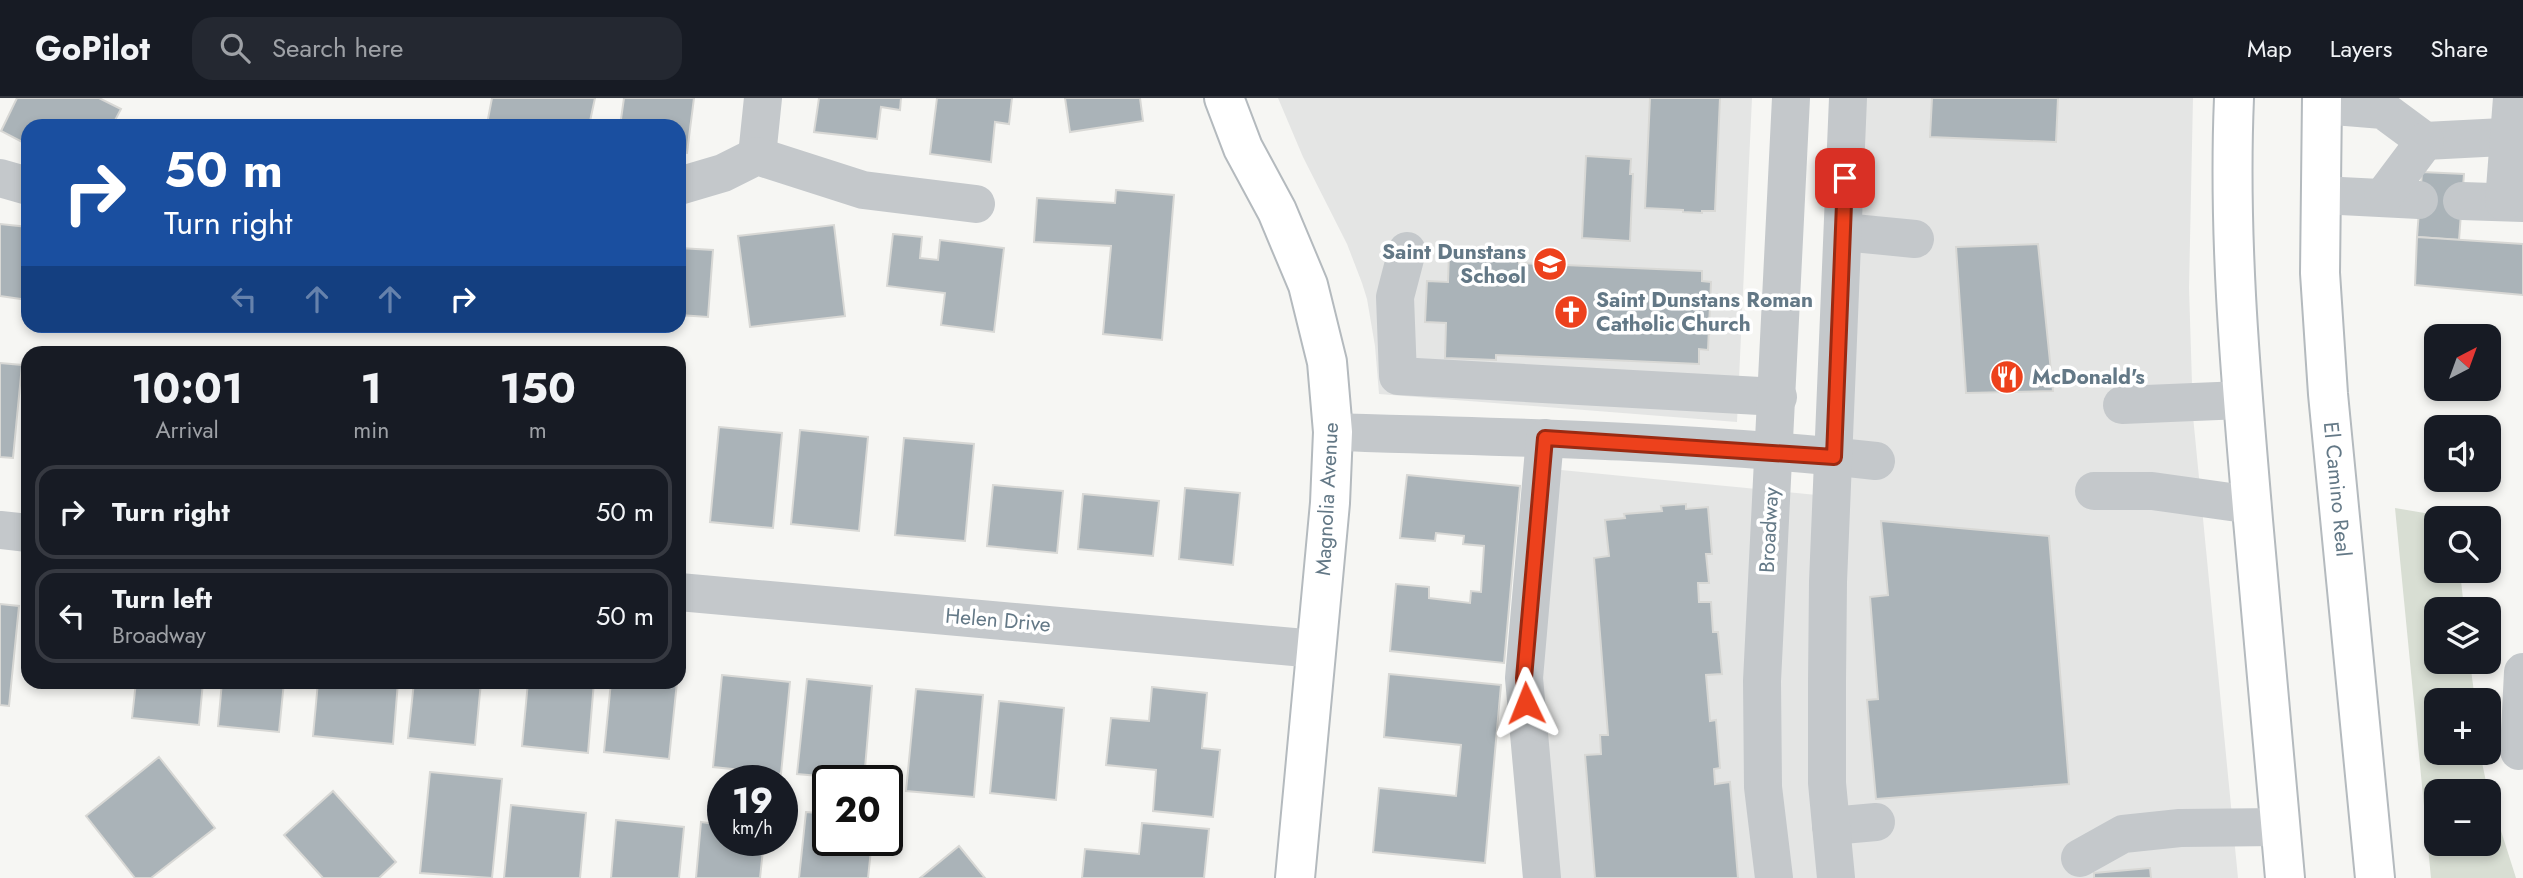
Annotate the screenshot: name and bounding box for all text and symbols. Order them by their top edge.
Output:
search box [192,17,682,80]
text: GoPilot [35,25,150,72]
icon: search [216,29,254,67]
text: Search here [272,29,403,67]
text: Map [2247,31,2292,66]
text: Layers [2330,31,2392,66]
text: Share [2430,31,2488,66]
text: 50 m [164,135,283,205]
icon: right [49,147,140,238]
pin [1815,148,1875,208]
icon: arrive [1826,159,1864,197]
text: Turn right [164,200,293,246]
place label: Saint Dunstans School [1382,237,1526,291]
school or university icon: Saint Dunstans School [1531,245,1569,283]
icon: left [225,280,263,318]
icon: ahead [298,280,336,318]
icon: ahead [371,280,409,318]
icon: right [444,280,482,318]
place label: Saint Dunstans Roman Catholic Church [1596,285,1813,339]
church icon: Saint Dunstans Roman Catholic Church [1552,293,1590,331]
north arrow [2424,324,2501,401]
map controls [2424,324,2501,856]
text: 10:01 [131,358,243,419]
text: 1 [361,358,382,419]
text: 150 [500,358,576,419]
restaurant icon: McDonald's [1988,358,2026,396]
place label: McDonald's [2032,362,2145,392]
text: Arrival [155,413,219,447]
text: min [353,413,389,447]
text: m [529,413,547,447]
button: sound [2424,415,2501,492]
street label: El Camino Real [2316,420,2359,558]
street label: Magnolia Avenue [1308,421,1346,577]
street label: Broadway [1752,486,1786,574]
icon: right [53,493,91,531]
text: Turn right [112,493,230,531]
text: 50 m [596,493,654,531]
button: search [2424,506,2501,583]
text: Turn left [112,580,212,618]
icon: left [53,597,91,635]
text: 50 m [596,597,654,635]
button: layers [2424,597,2501,674]
street label: Helen Drive [944,600,1052,640]
text: Broadway [112,618,206,652]
position arrow [1489,666,1563,740]
button: + [2424,688,2501,765]
speed limit sign: 20 [812,765,903,856]
text: 19 [732,776,773,826]
button: − [2424,779,2501,856]
text: km/h [732,815,773,841]

